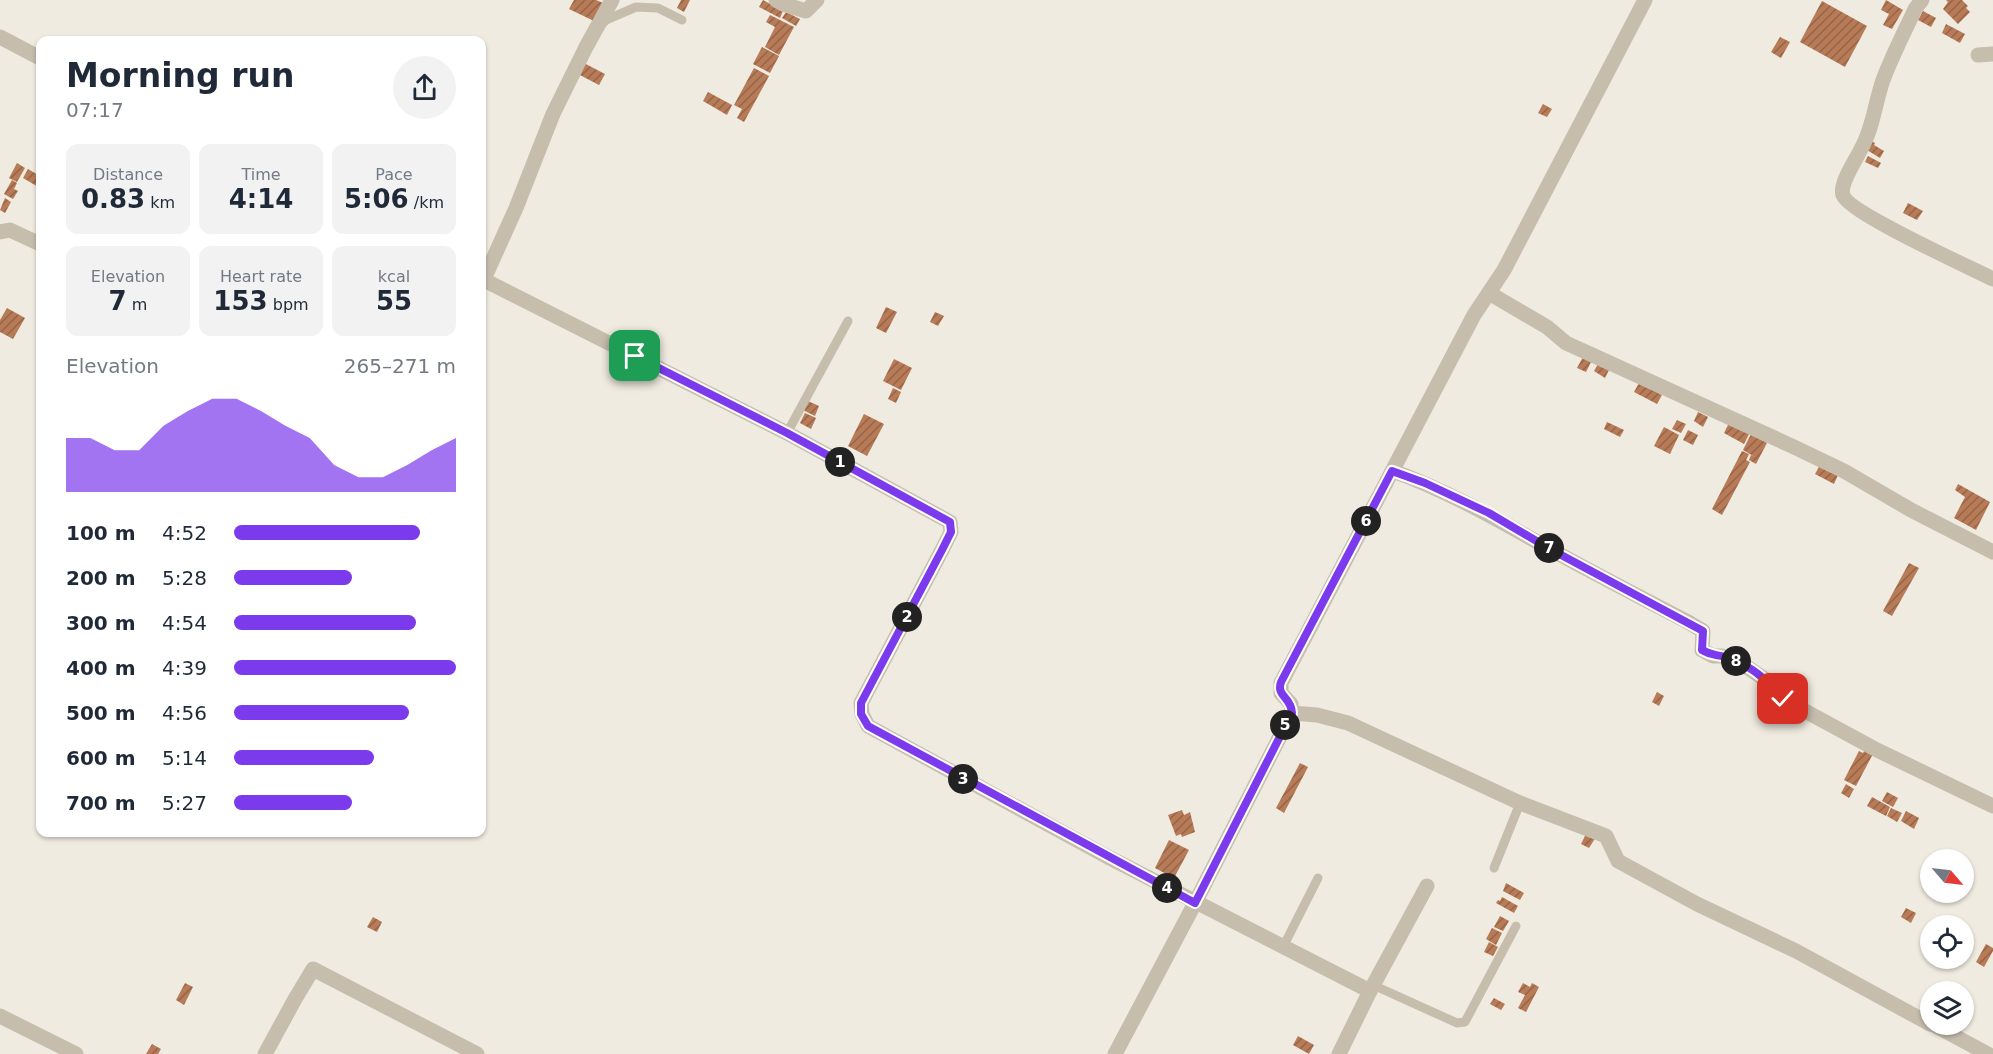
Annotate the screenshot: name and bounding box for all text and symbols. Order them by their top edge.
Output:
text: Morning run [66,56,294,95]
button: share [393,56,456,119]
text: 07:17 [66,98,124,122]
text: Distance [93,165,163,184]
text: Time [241,165,281,184]
text: Pace [375,165,413,184]
text: 0.83 [81,184,145,214]
text: 4:14 [229,184,293,214]
text: 5:06 [344,184,409,214]
text: km [145,193,175,212]
text: /km [409,193,444,212]
text: Elevation [91,267,165,286]
text: Heart rate [220,267,302,286]
text: kcal [378,267,410,286]
text: 7 [109,286,127,316]
text: 153 [213,286,268,316]
text: 55 [376,286,412,316]
text: m [127,295,147,314]
text: bpm [268,295,309,314]
pin [609,330,660,381]
icon: arrive [618,339,651,372]
text: Elevation [66,354,159,378]
text: 265–271 m [344,354,456,378]
pin: 1 [825,447,855,477]
text: 1 [834,452,846,471]
pin: 6 [1351,506,1381,536]
text: 6 [1360,511,1372,530]
text: 100 m [66,521,136,545]
text: 4:52 [162,521,207,545]
pin: 7 [1534,533,1564,563]
text: 7 [1543,538,1555,557]
text: 200 m [66,566,136,590]
text: 5:28 [162,566,207,590]
pin: 2 [892,602,922,632]
text: 2 [901,607,913,626]
text: 300 m [66,611,136,635]
text: 4:54 [162,611,207,635]
pin: 8 [1721,646,1751,676]
text: 8 [1730,651,1742,670]
text: 400 m [66,656,136,680]
text: 4:39 [162,656,207,680]
pin [1757,673,1808,724]
icon: check [1766,682,1799,715]
text: 500 m [66,701,136,725]
text: 4:56 [162,701,207,725]
pin: 5 [1270,710,1300,740]
text: 5 [1279,715,1291,734]
text: 600 m [66,746,136,770]
text: 5:14 [162,746,207,770]
pin: 3 [948,764,978,794]
text: 3 [957,769,969,788]
text: 700 m [66,791,136,815]
text: 5:27 [162,791,207,815]
north arrow [1920,849,1974,903]
map controls [1920,849,1974,1035]
pin: 4 [1152,873,1182,903]
text: 4 [1161,878,1173,897]
button: locate [1920,915,1974,969]
button: layers [1920,981,1974,1035]

